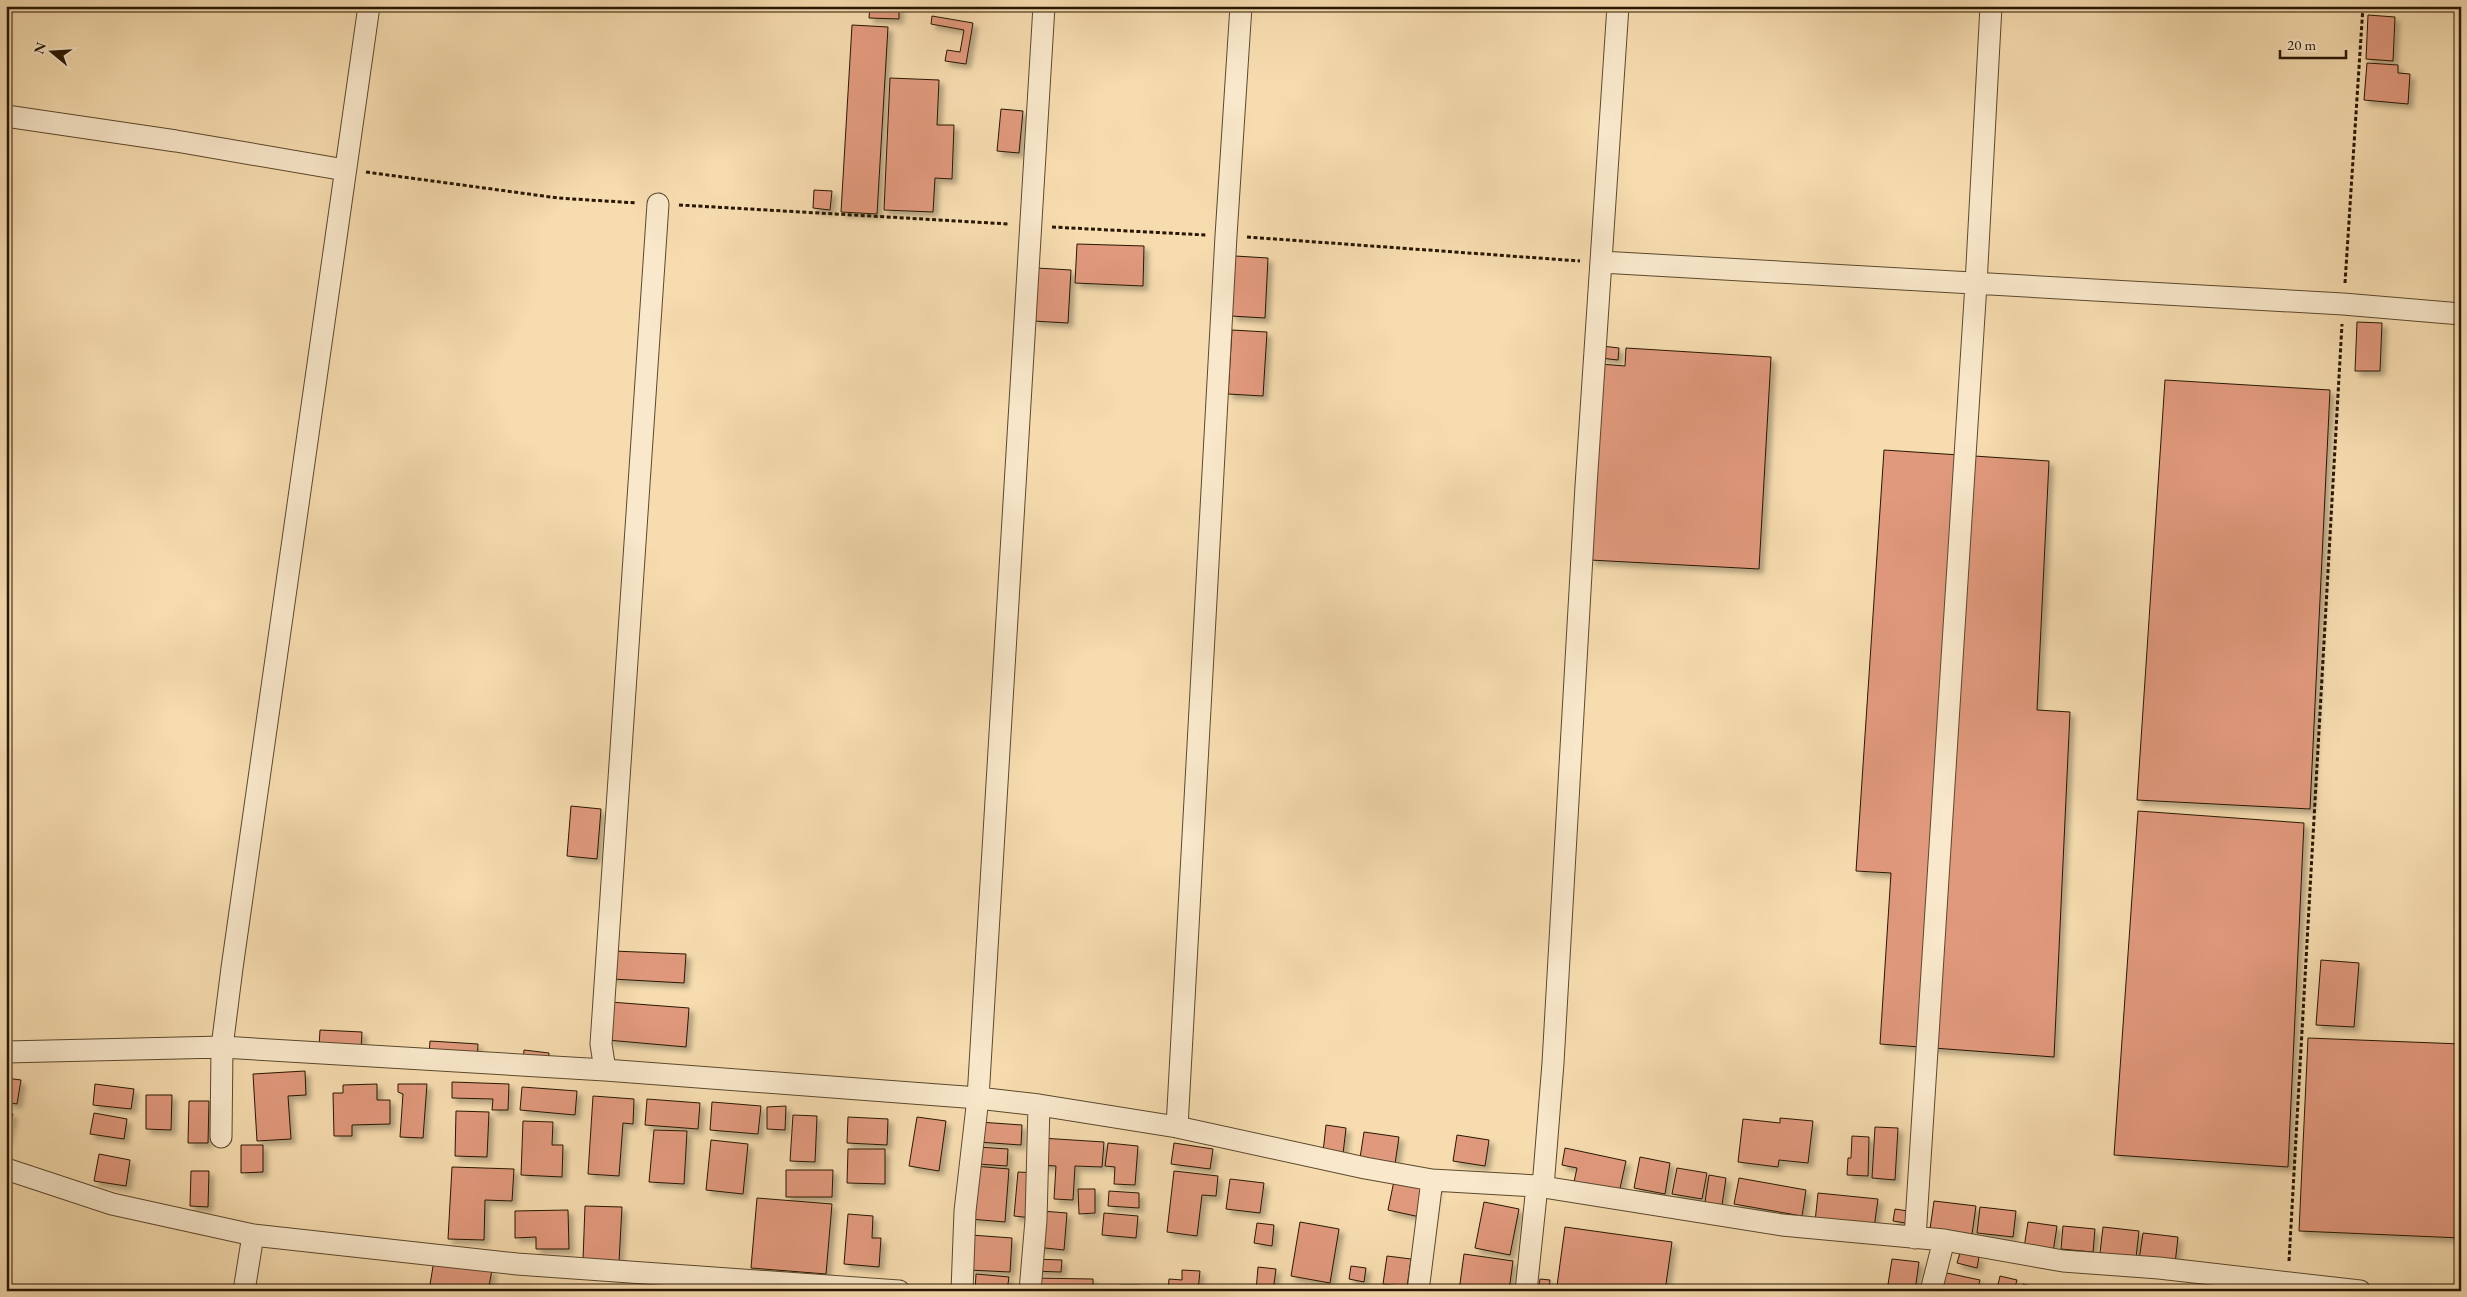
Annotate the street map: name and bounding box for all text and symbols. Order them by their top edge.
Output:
north arrow [28,28,78,78]
scale bar [2280,28,2346,60]
text: 20 m [2287,35,2316,54]
text: N [29,39,50,56]

